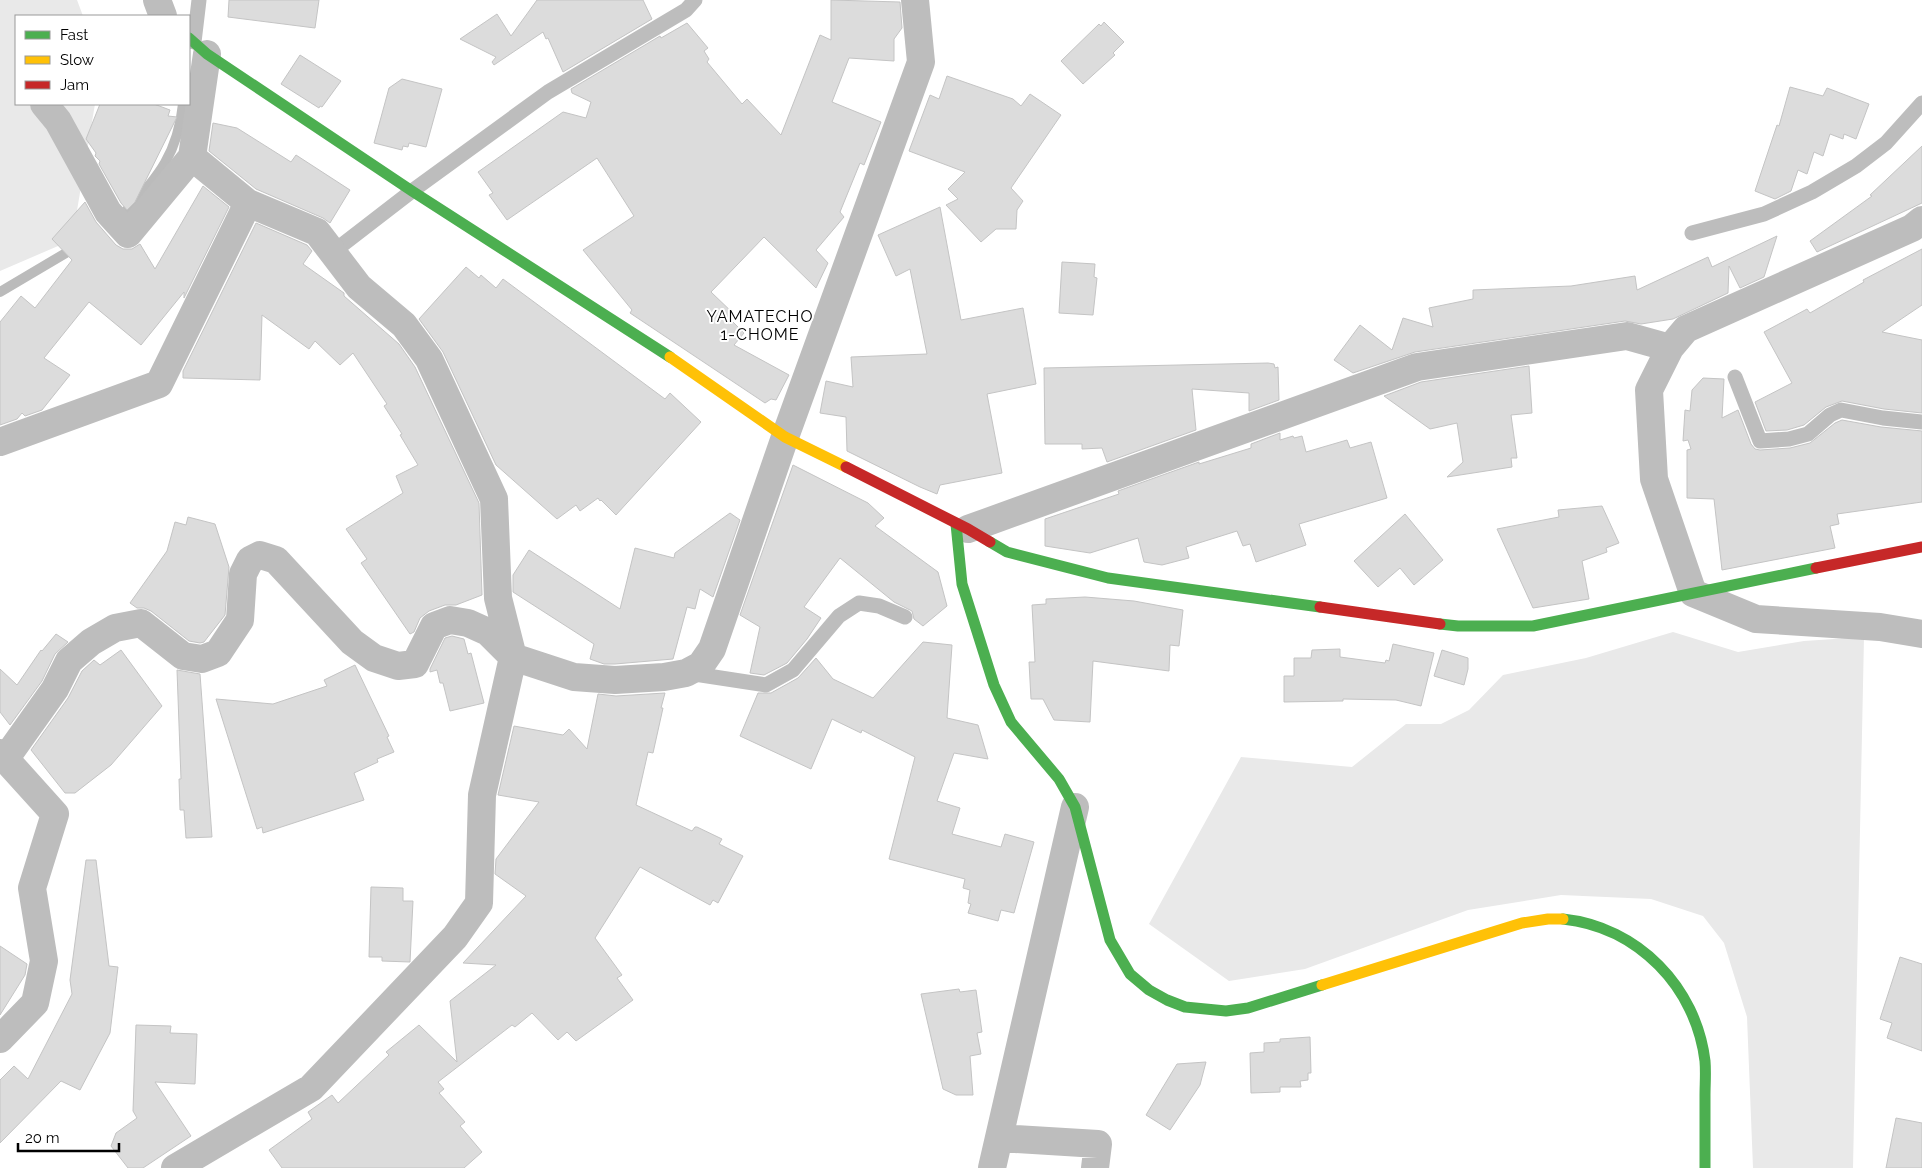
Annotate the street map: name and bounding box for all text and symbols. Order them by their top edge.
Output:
legend [15,15,190,105]
text: Fast [60,26,88,44]
text: Slow [60,51,94,69]
text: Jam [60,76,89,94]
district label: YAMATECHO 1-CHOME [707,307,813,344]
scale bar [18,1120,119,1152]
text: 20 m [25,1129,60,1147]

